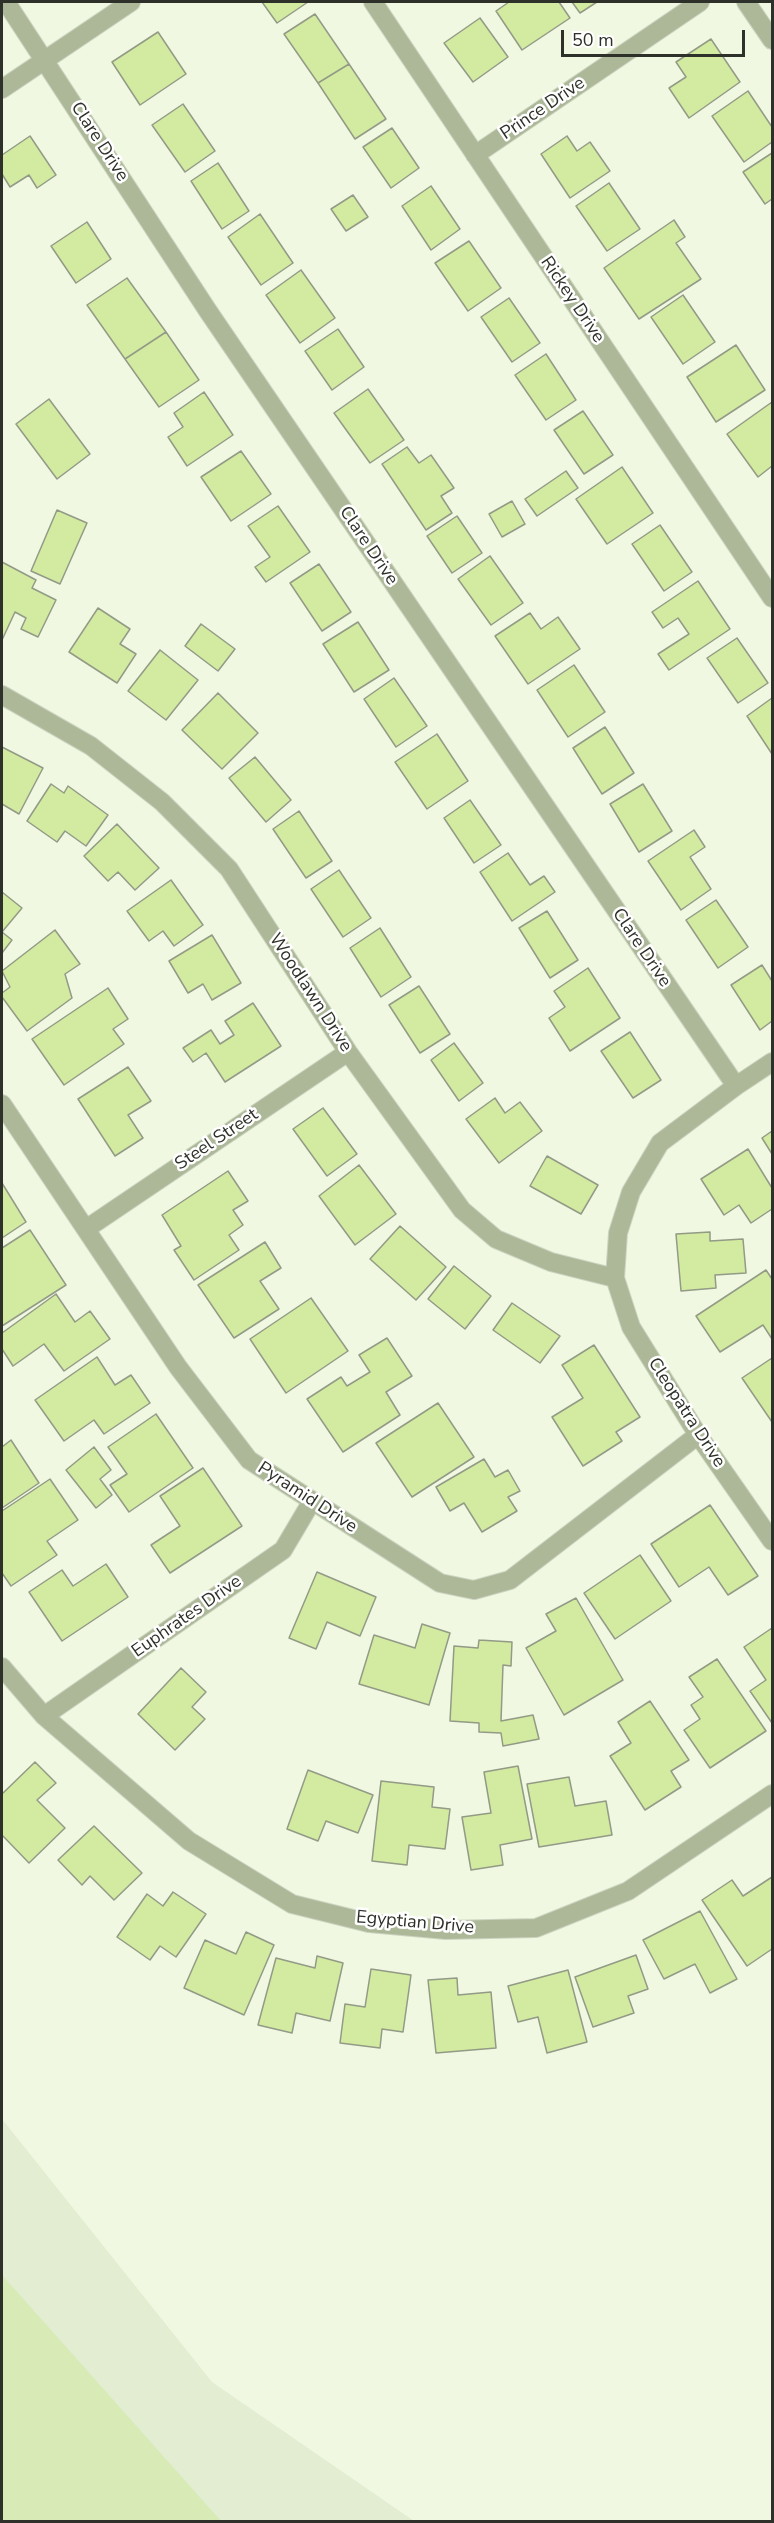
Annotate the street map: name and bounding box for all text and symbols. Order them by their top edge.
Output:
scale bar [564,18,748,56]
text: 50 m [572,28,614,52]
street label: Prince Drive [497,73,589,145]
street label: Clare Drive [65,98,133,186]
street label: Rickey Drive [535,253,609,347]
street label: Clare Drive [334,503,402,589]
street label: Clare Drive [607,905,675,991]
street label: Woodlawn Drive [264,930,356,1056]
street label: Steel Street [171,1104,263,1176]
street label: Cleopatra Drive [642,1354,730,1472]
street label: Pyramid Drive [253,1458,361,1538]
street label: Euphrates Drive [128,1571,246,1663]
street label: Egyptian Drive [355,1907,475,1939]

